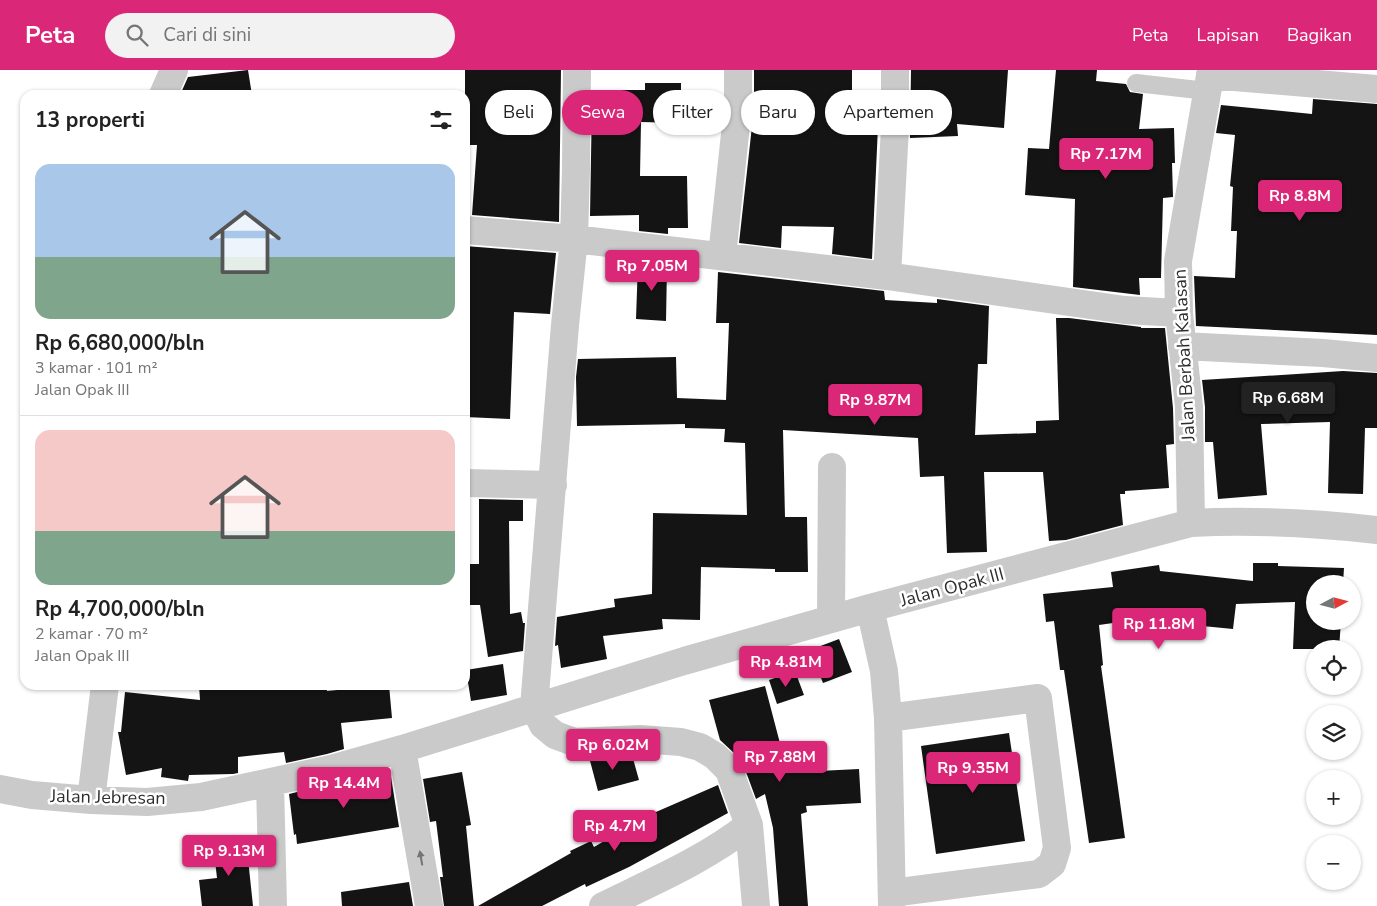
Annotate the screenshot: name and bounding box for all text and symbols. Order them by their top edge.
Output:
search box [105,13,455,58]
text: Peta [25,19,75,51]
icon: search [123,21,151,49]
text: Cari di sini [163,22,251,48]
text: Peta [1132,23,1168,47]
text: Lapisan [1196,23,1259,47]
text: Bagikan [1287,23,1352,47]
chip: Beli [485,90,552,135]
chip: Sewa [562,90,643,135]
chip: Filter [653,90,731,135]
chip: Baru [741,90,815,135]
chip: Apartemen [825,90,952,135]
text: 13 properti [35,106,145,134]
icon: filters [427,106,455,134]
pin: Rp 7.17M [1054,138,1158,180]
text: Rp 7.17M [1070,143,1142,165]
pin: Rp 8.8M [1254,180,1346,222]
text: Rp 8.8M [1269,185,1331,207]
icon: home [200,197,290,287]
pin: Rp 7.05M [600,250,704,292]
text: Rp 7.05M [616,255,688,277]
street label: Jalan Berbah Kalasan [1168,268,1201,443]
text: Rp 6,680,000/bln [35,329,204,357]
text: 3 kamar · 101 m² [35,357,158,379]
text: Jalan Opak III [35,379,130,401]
pin: Rp 6.68M [1236,382,1340,424]
pin: Rp 9.87M [823,384,927,426]
text: Rp 6.68M [1252,387,1324,409]
text: Rp 9.87M [839,389,911,411]
icon: home [200,462,290,552]
street label: Jalan Opak III [897,562,1006,613]
north arrow [1306,575,1361,630]
map controls [1306,575,1361,890]
text: Rp 4,700,000/bln [35,595,204,623]
pin: Rp 11.8M [1107,608,1211,650]
text: Rp 11.8M [1123,613,1195,635]
text: 2 kamar · 70 m² [35,623,148,645]
button: locate [1306,640,1361,695]
text: Jalan Opak III [35,645,130,667]
pin: Rp 4.81M [734,646,838,688]
text: Rp 4.81M [750,651,822,673]
button: layers [1306,705,1361,760]
pin: Rp 6.02M [561,728,665,771]
text: Rp 6.02M [577,734,649,756]
pin: Rp 7.88M [728,740,832,783]
text: Rp 7.88M [744,746,816,768]
pin: Rp 9.35M [921,752,1025,794]
text: Rp 9.35M [937,757,1009,779]
pin: Rp 14.4M [292,766,396,809]
button: + [1306,770,1361,825]
text: Rp 14.4M [308,772,380,794]
street label: Jalan Jebresan [49,784,166,810]
pin: Rp 4.7M [569,810,661,852]
text: Rp 4.7M [584,815,646,837]
pin: Rp 9.13M [177,834,281,877]
button: − [1306,835,1361,890]
text: Rp 9.13M [193,840,265,862]
one-way arrow [416,850,424,866]

